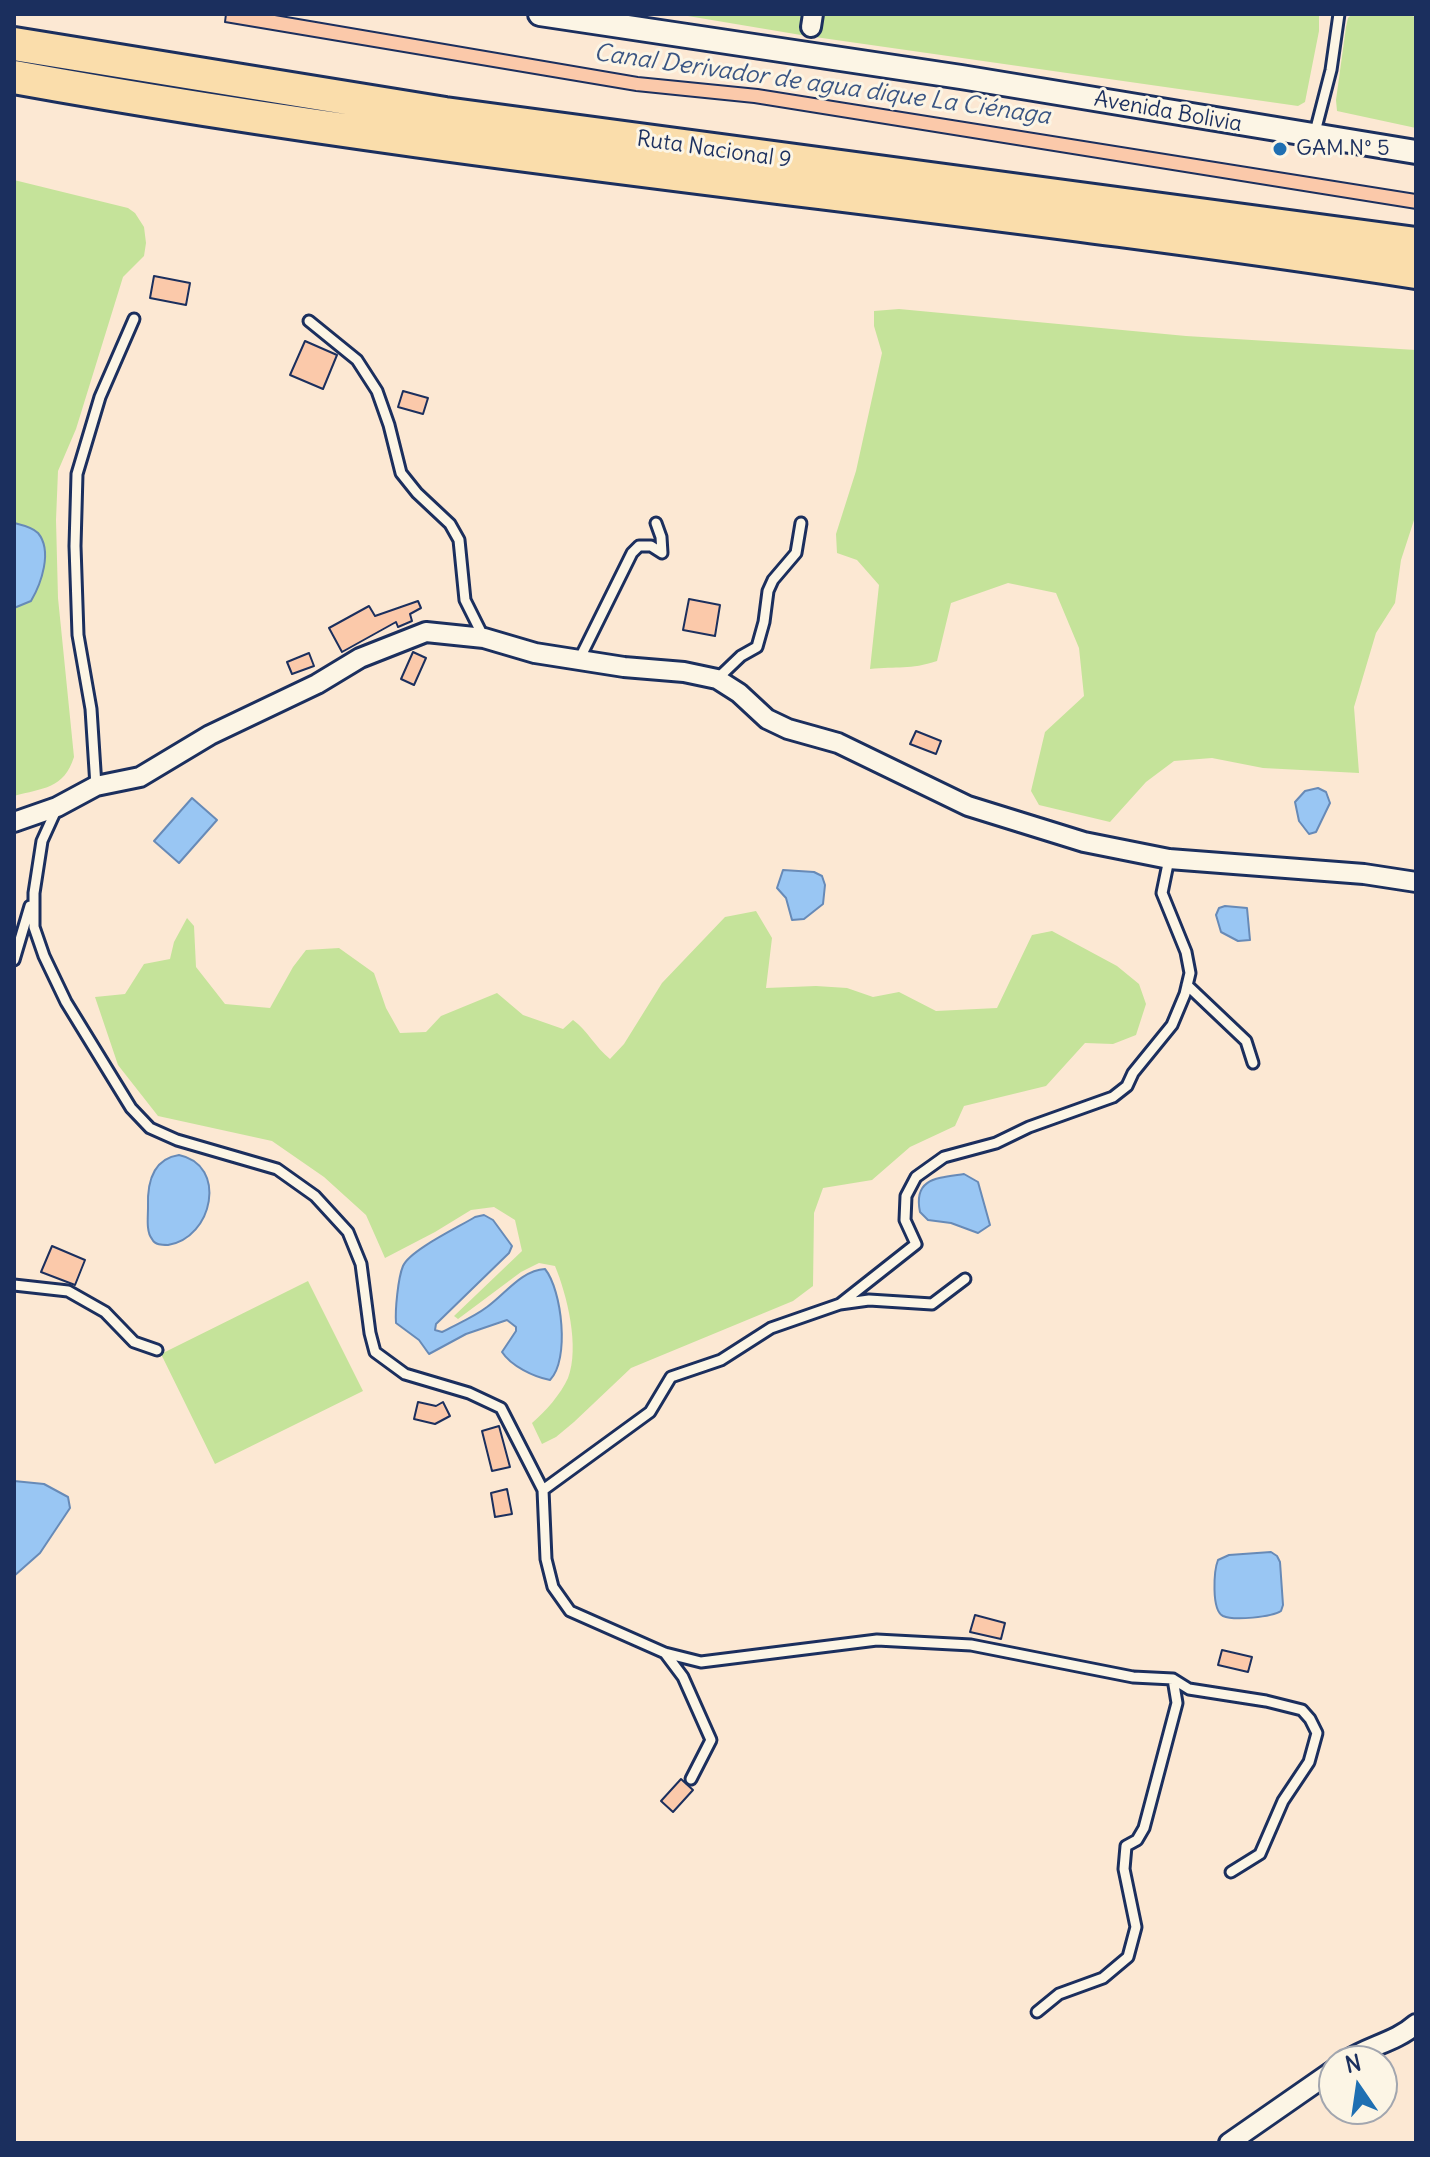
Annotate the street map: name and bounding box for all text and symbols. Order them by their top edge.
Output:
water label: Canal Derivador de agua dique La Ciénaga [592,39,1052,131]
street label: Avenida Bolivia [1092,86,1244,138]
street label: Ruta Nacional 9 [635,126,793,174]
place label: GAM N° 5 [1296,136,1390,162]
marker: GAM N° 5 [1271,140,1289,158]
north arrow [1318,2045,1398,2125]
text: N [1342,2048,1364,2079]

